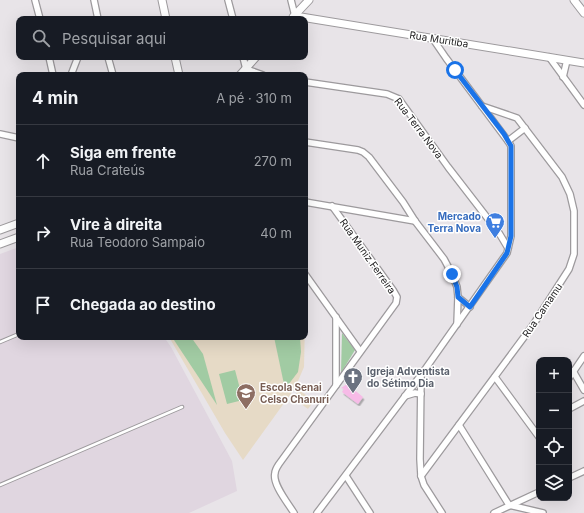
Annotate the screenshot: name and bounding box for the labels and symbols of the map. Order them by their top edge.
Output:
street label: Rua Muritiba [409,28,469,50]
route start [446,61,464,79]
street label: Rua Terra Nova [392,95,446,161]
place label: Mercado Terra Nova [428,210,481,234]
supermarket icon: Mercado Terra Nova [484,211,506,239]
street label: Rua Muniz Ferreira [338,216,398,296]
route end [443,265,461,283]
street label: Rua Camamu [519,281,565,339]
place label: Igreja Adventista do Sétimo Dia [367,365,450,389]
church icon: Igreja Adventista do Sétimo Dia [342,366,364,394]
place label: Escola Senai Celso Chanuri [260,381,329,405]
school or university icon: Escola Senai Celso Chanuri [235,382,257,410]

